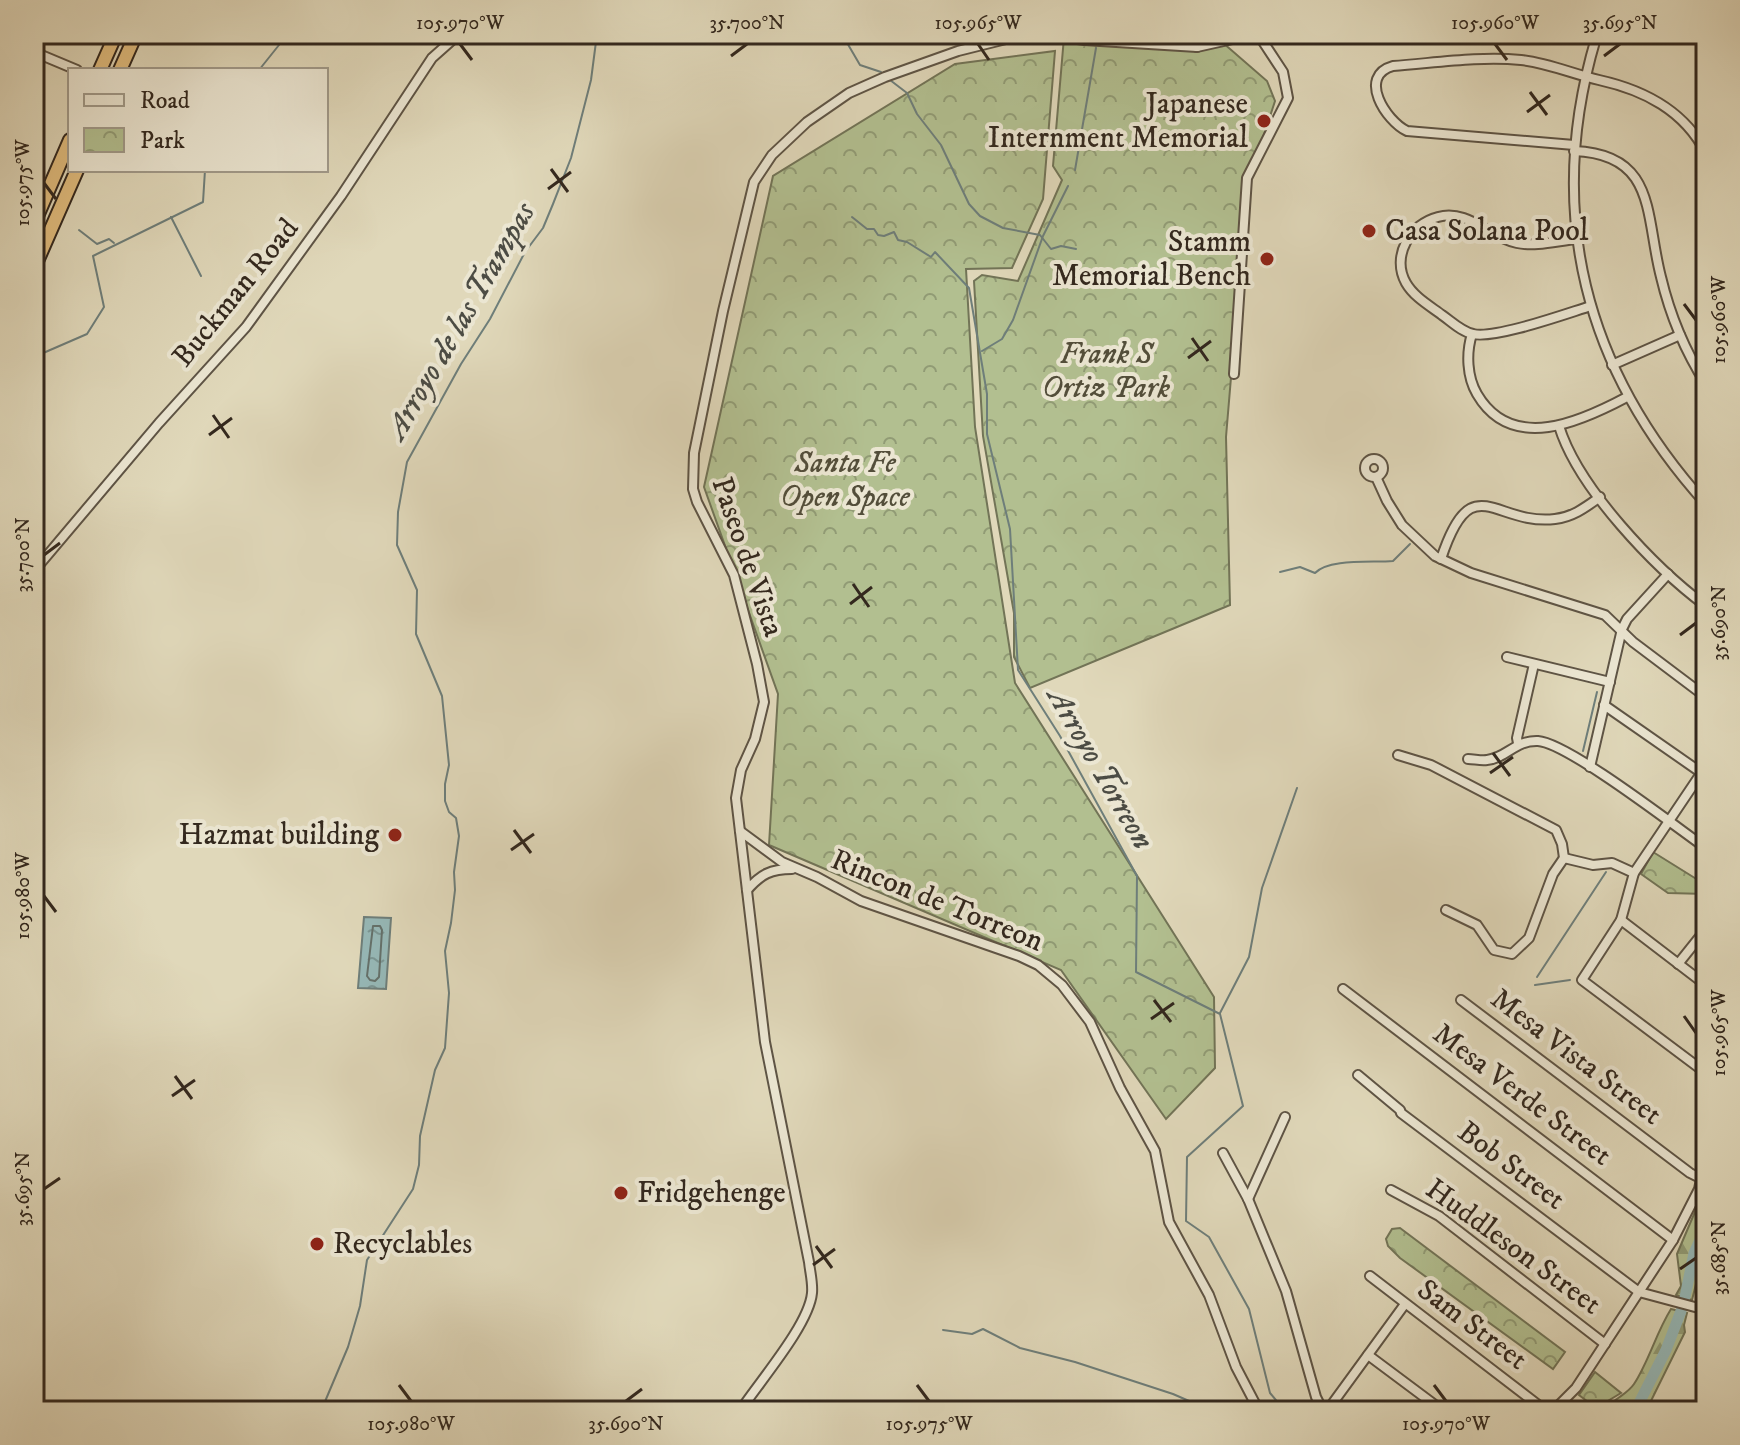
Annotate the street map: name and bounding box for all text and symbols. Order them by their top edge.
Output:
text: 105.970°W [416,11,505,36]
text: 35.700°N [709,11,785,36]
text: 105.965°W [934,11,1022,36]
text: 105.960°W [1451,11,1540,36]
text: 35.695°N [1583,11,1657,36]
legend [68,68,328,172]
text: Road [140,86,190,116]
place label: Japanese Internment Memorial [988,86,1248,157]
marker: Japanese Internment Memorial [1255,112,1273,130]
text: Park [140,126,185,156]
text: 105.975°W [11,139,36,227]
water label: Arroyo de las Trampas [376,195,546,449]
street label: Buckman Road [165,211,307,375]
place label: Casa Solana Pool [1385,213,1589,250]
marker: Casa Solana Pool [1360,222,1378,240]
place label: Stamm Memorial Bench [1052,224,1251,295]
marker: Stamm Memorial Bench [1258,250,1276,268]
text: 105.960°W [1707,275,1732,364]
park label: Frank S Ortiz Park [1042,336,1170,407]
park label: Santa Fe Open Space [780,445,910,516]
street label: Paseo de Vista [702,472,792,642]
text: 35.700°N [11,517,36,593]
text: 35.690°N [1707,585,1732,661]
water label: Arroyo Torreon [1036,678,1162,857]
place label: Hazmat building [178,817,379,854]
marker: Hazmat building [386,826,404,844]
street label: Rincon de Torreon [825,842,1049,961]
text: 105.980°W [11,852,36,940]
street label: Mesa Vista Street [1483,981,1669,1133]
text: 105.965°W [1707,989,1732,1077]
street label: Mesa Verde Street [1425,1016,1619,1174]
street label: Bob Street [1450,1114,1572,1218]
text: 35.695°N [11,1152,36,1226]
street label: Huddleson Street [1418,1171,1608,1323]
place label: Fridgehenge [637,1175,786,1212]
marker: Fridgehenge [612,1184,630,1202]
text: 35.685°N [1707,1221,1732,1295]
place label: Recyclables [333,1226,472,1263]
marker: Recyclables [308,1235,326,1253]
street label: Sam Street [1410,1272,1534,1378]
text: 105.980°W [367,1412,455,1437]
text: 35.690°N [588,1412,664,1437]
text: 105.975°W [885,1412,973,1437]
text: 105.970°W [1402,1412,1491,1437]

